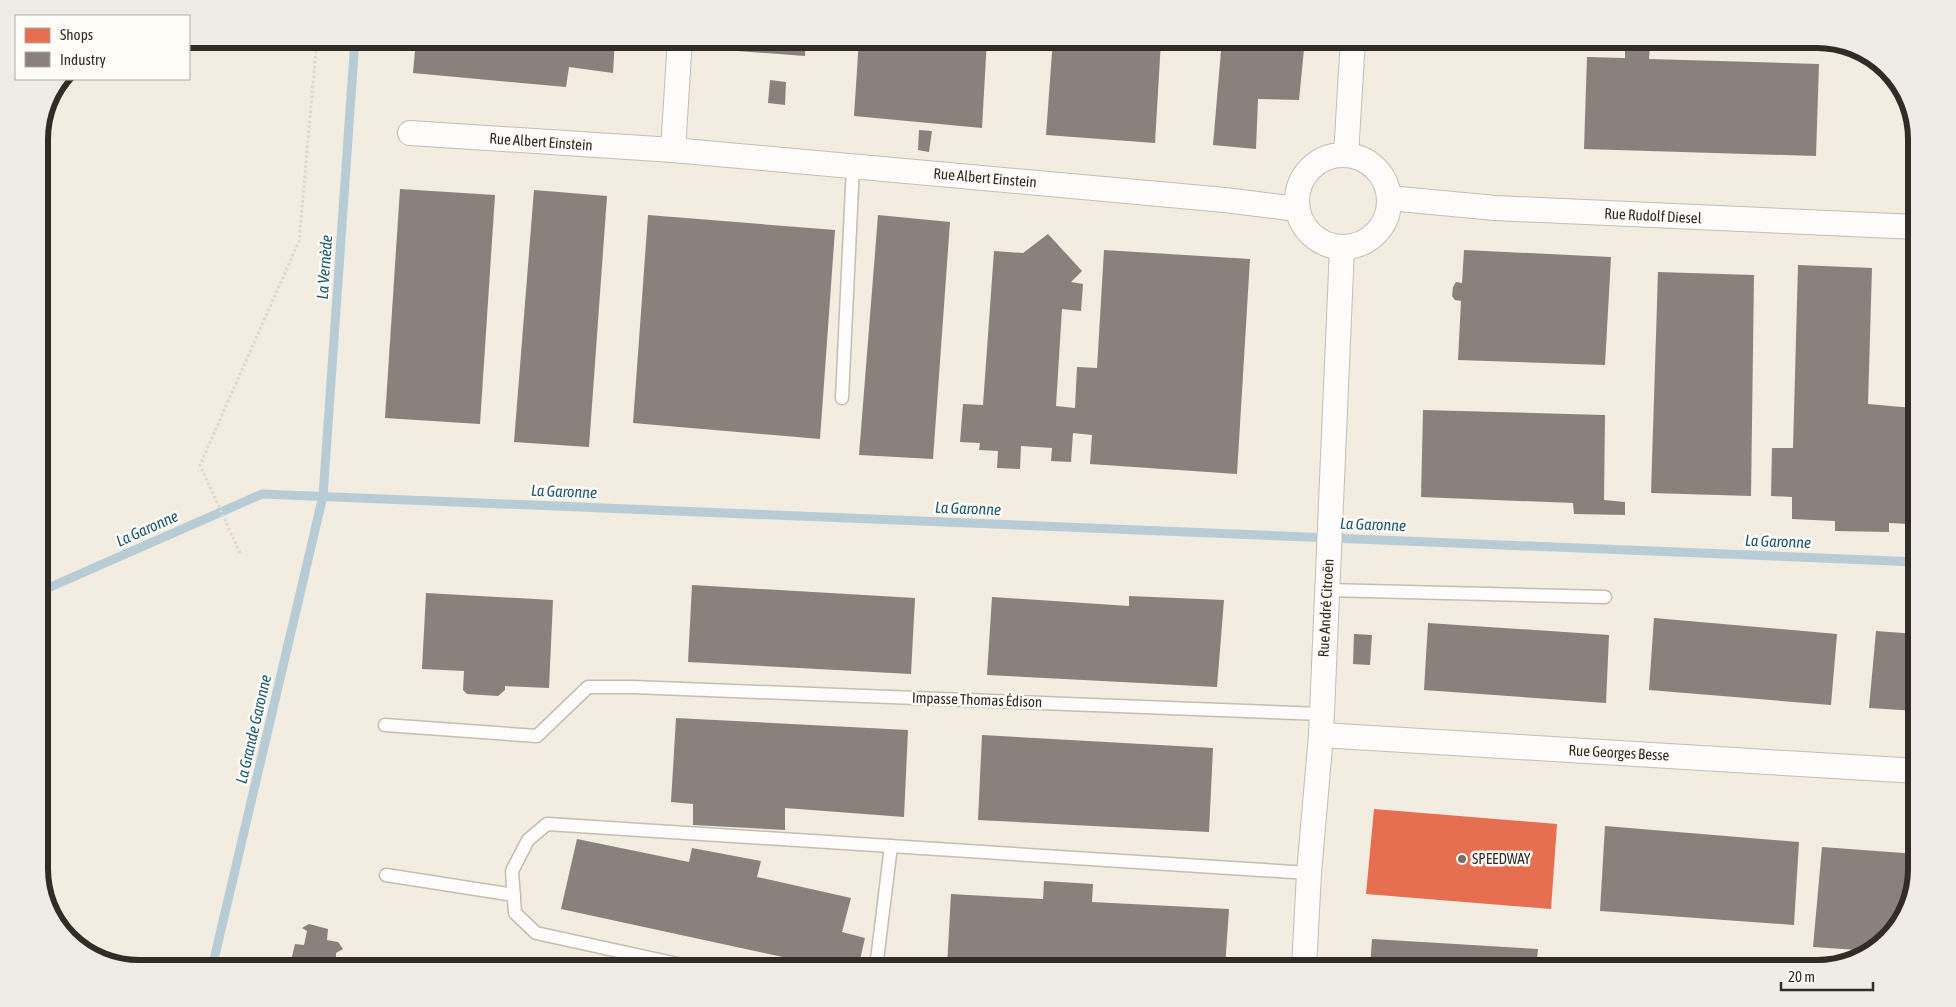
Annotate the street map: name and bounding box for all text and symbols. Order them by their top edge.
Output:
legend [15,15,190,80]
text: Shops [60,26,93,43]
text: Industry [60,51,106,68]
street label: Rue Albert Einstein [489,129,593,154]
street label: Rue Albert Einstein [933,165,1037,190]
street label: Rue Rudolf Diesel [1604,204,1702,227]
water label: La Vernède [313,234,335,300]
water label: La Garonne [531,481,597,501]
water label: La Garonne [935,498,1001,518]
water label: La Garonne [113,506,181,550]
water label: La Garonne [1340,514,1406,534]
water label: La Garonne [1745,531,1811,551]
street label: Rue André Citroën [1314,558,1337,658]
water label: La Grande Garonne [232,673,274,785]
street label: Impasse Thomas Édison [912,689,1043,710]
street label: Rue Georges Besse [1568,741,1670,764]
place label: SPEEDWAY [1472,850,1531,867]
marker: SPEEDWAY [1456,853,1468,865]
scale bar [1781,960,1874,992]
text: 20 m [1788,968,1815,985]

